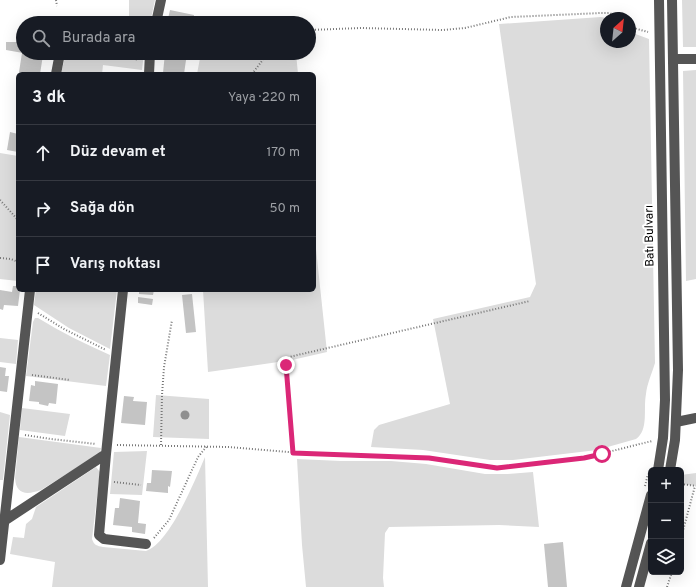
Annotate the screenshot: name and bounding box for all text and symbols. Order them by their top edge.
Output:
north arrow [600,12,636,48]
search box [16,16,316,60]
icon: search [30,27,52,49]
text: Burada ara [62,29,135,48]
text: 3 dk [32,87,66,109]
text: Yaya · 220 m [228,90,300,106]
icon: ahead [32,142,54,164]
text: Düz devam et [70,143,166,162]
text: 170 m [266,145,300,161]
icon: right [32,198,54,220]
text: Sağa dön [70,199,135,218]
text: 50 m [270,201,300,217]
street label: Batı Bulvarı [641,205,659,267]
icon: arrive [32,254,54,276]
text: Varış noktası [70,255,161,274]
route end [277,356,295,374]
route start [593,445,611,463]
map controls [648,467,684,575]
button: + [648,467,684,503]
button: − [648,503,684,539]
button: layers [648,539,684,575]

